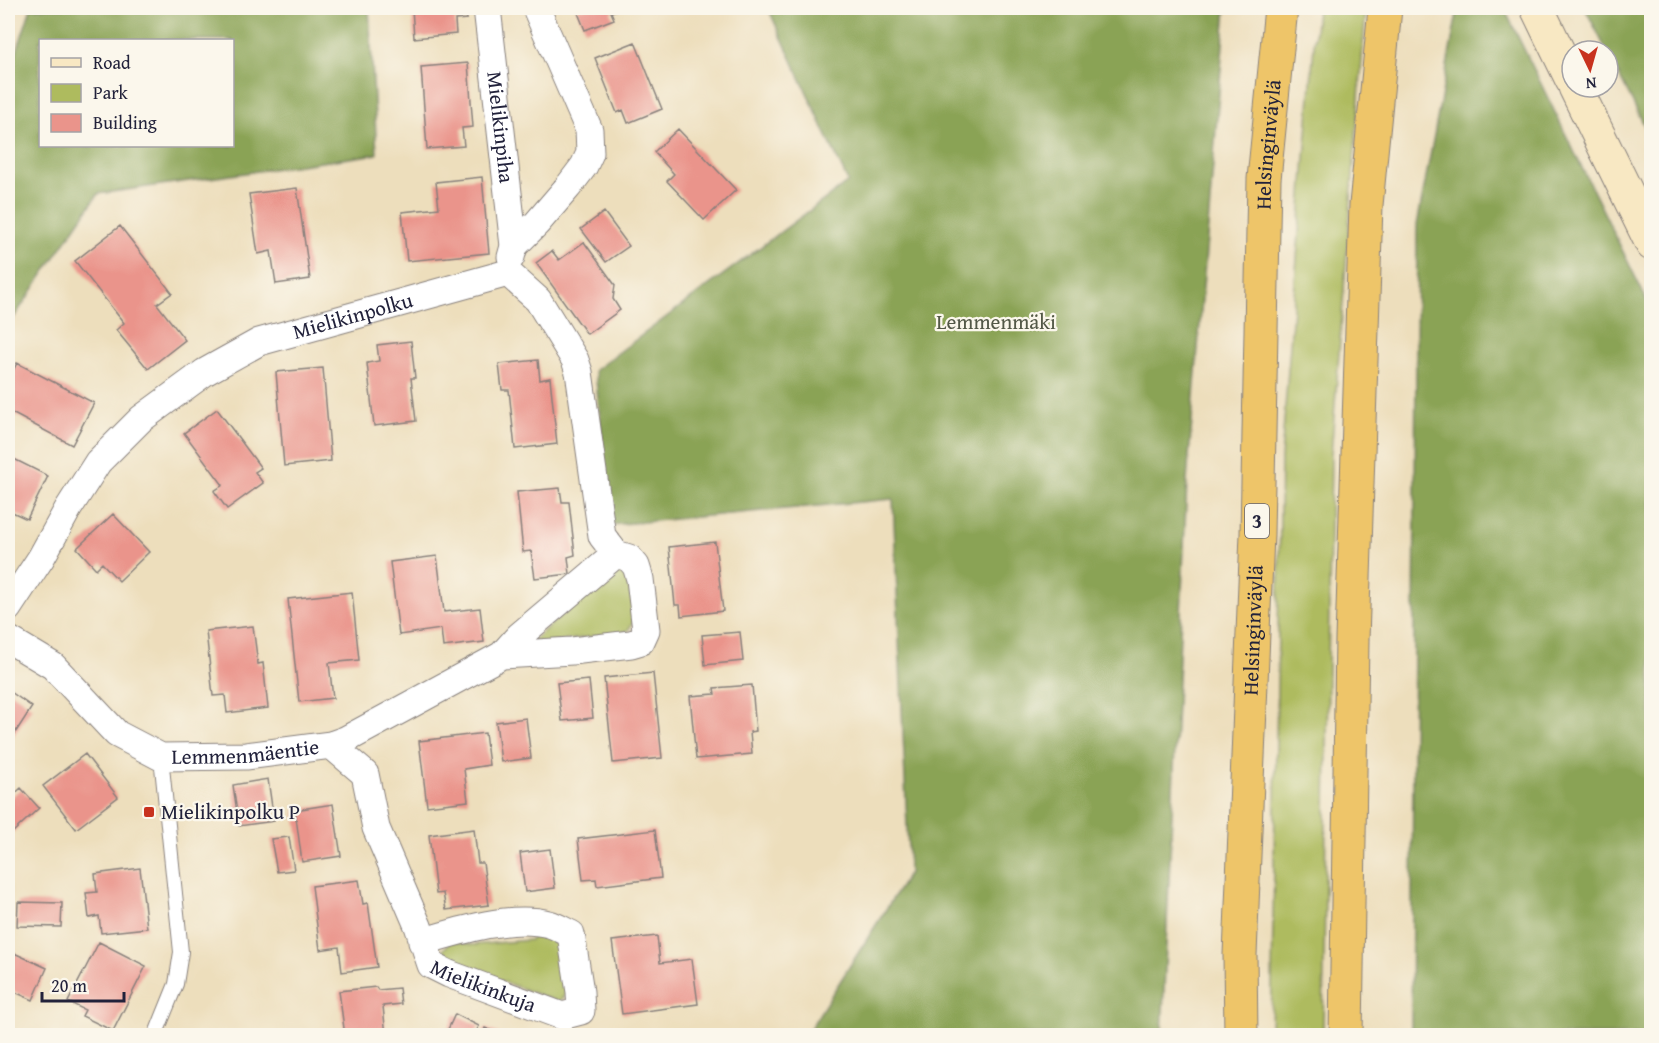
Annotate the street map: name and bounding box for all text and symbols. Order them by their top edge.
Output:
legend [39,39,234,147]
north arrow [1560,39,1620,99]
text: Road [93,49,131,76]
street label: Mielikinpiha [479,70,523,185]
text: N [1585,72,1598,96]
street label: Helsinginväylä [1247,78,1289,210]
text: Park [93,79,129,106]
text: Building [93,109,157,136]
street label: Mielikinpolku [289,284,417,347]
park label: Lemmenmäki [936,306,1056,337]
road number: 3 [1245,504,1269,538]
street label: Helsinginväylä [1234,564,1271,696]
street label: Lemmenmäentie [171,731,321,772]
place label: Mielikinpolku P [161,796,300,827]
marker: Mielikinpolku P [142,805,156,819]
street label: Mielikinkuja [425,951,541,1020]
scale bar [42,965,124,1003]
text: 20 m [51,972,87,999]

